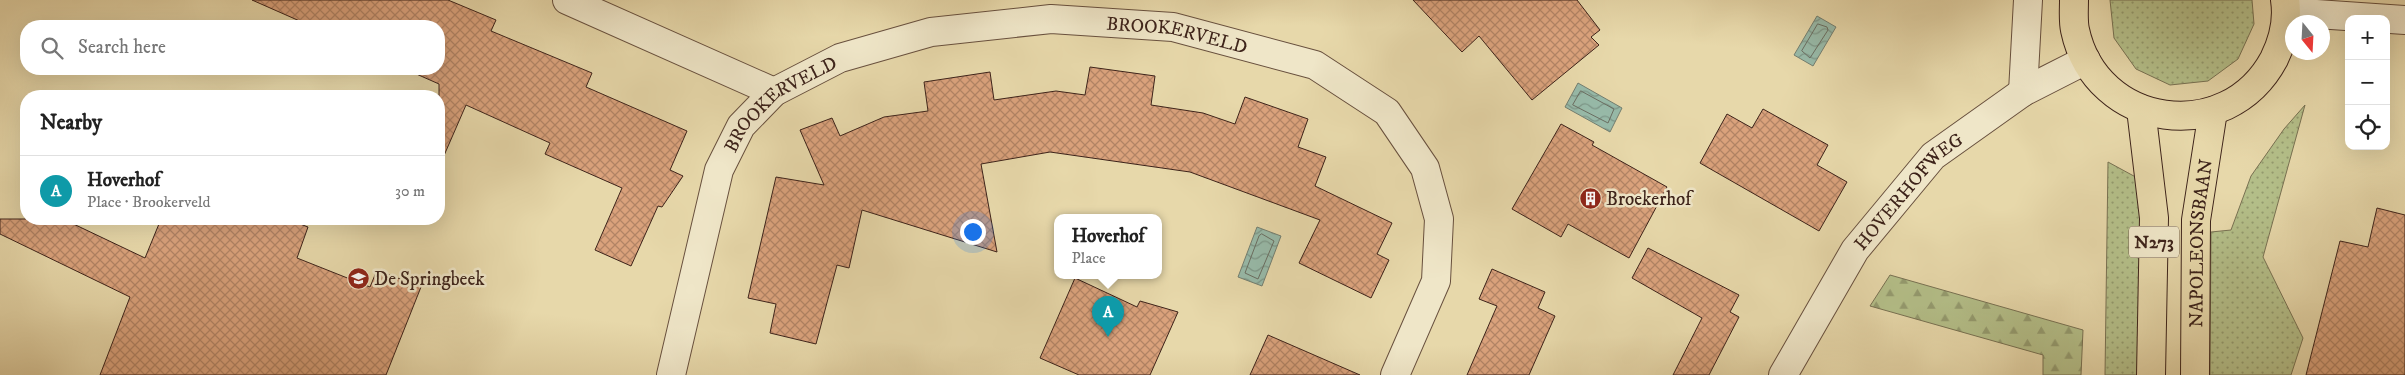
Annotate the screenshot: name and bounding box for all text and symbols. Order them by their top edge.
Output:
street label: BROOKERVELD [1106,13,1250,59]
north arrow [2285,15,2330,60]
map controls [2345,15,2390,150]
button: + [2345,15,2390,60]
search box [20,20,445,75]
icon: search [38,34,66,62]
text: Search here [78,36,166,59]
street label: BROOKERVELD [720,52,841,156]
button: − [2345,60,2390,105]
button: locate [2345,105,2390,150]
text: Nearby [40,110,102,136]
street label: HOVERHOFWEG [1850,128,1968,255]
street label: NAPOLEONSBAAN [2185,158,2218,328]
text: Hoverhof [87,169,160,192]
text: A [51,181,61,201]
text: 30 m [395,181,425,201]
building icon: Broekerhof [1578,186,1602,210]
place label: Broekerhof [1606,188,1694,211]
text: Place · Brookerveld [87,192,211,212]
popup [1054,214,1162,279]
your location [960,219,986,245]
text: Hoverhof [1071,225,1145,248]
road number: N273 [2129,226,2179,258]
text: Place [1071,248,1106,268]
school or university icon: De Springbeek [346,266,370,290]
place label: De Springbeek [374,268,485,291]
pin: A [1092,296,1124,337]

